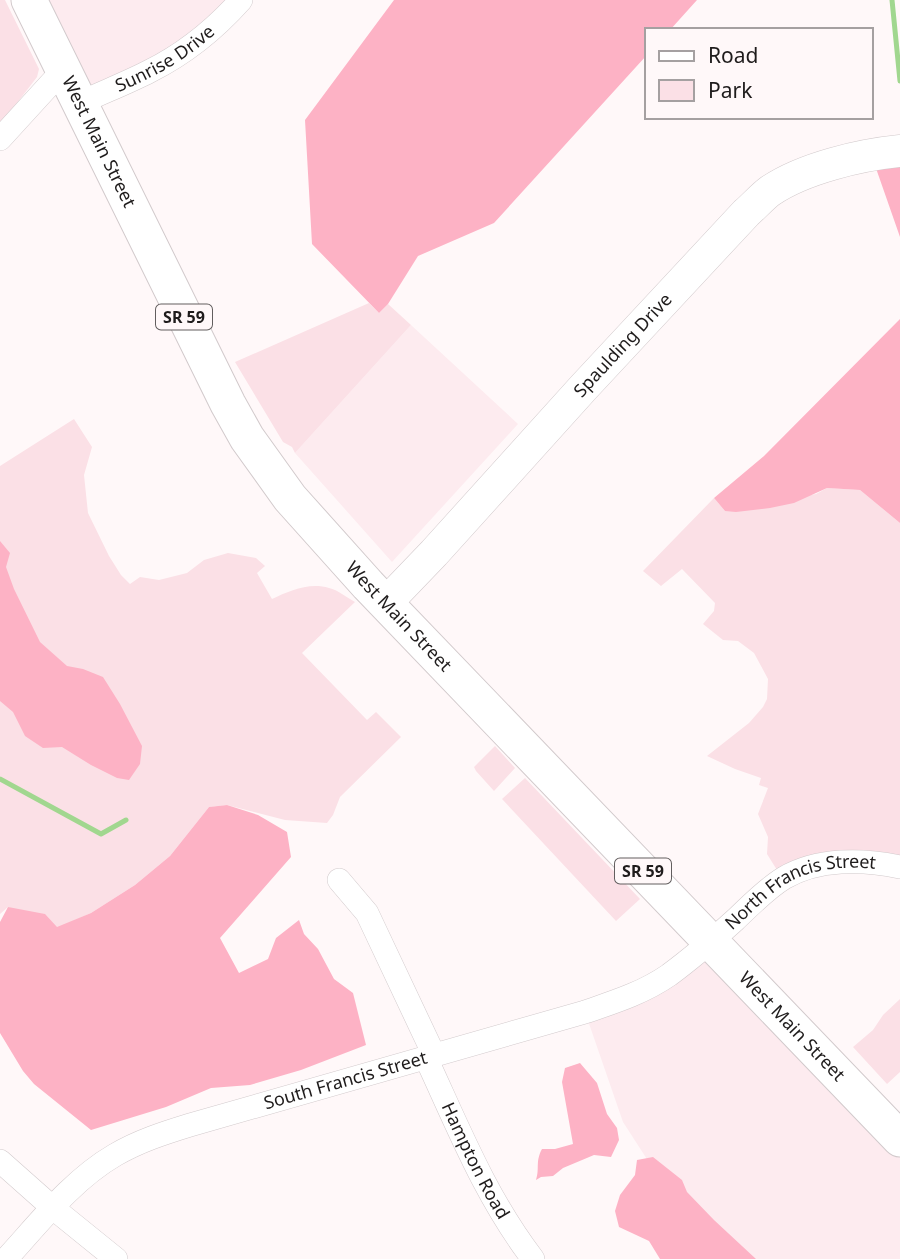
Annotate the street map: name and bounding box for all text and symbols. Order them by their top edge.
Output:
street label: Sunrise Drive [111,19,219,97]
legend [645,28,872,119]
text: Road [708,41,758,69]
street label: West Main Street [57,72,142,211]
text: Park [708,76,753,104]
street label: Spaulding Drive [568,287,677,402]
road number: SR 59 [156,304,212,330]
street label: West Main Street [341,556,458,677]
street label: North Francis Street [719,849,878,935]
road number: SR 59 [615,858,671,884]
street label: West Main Street [734,966,851,1086]
street label: South Francis Street [261,1045,430,1114]
street label: Hampton Road [437,1098,516,1223]

